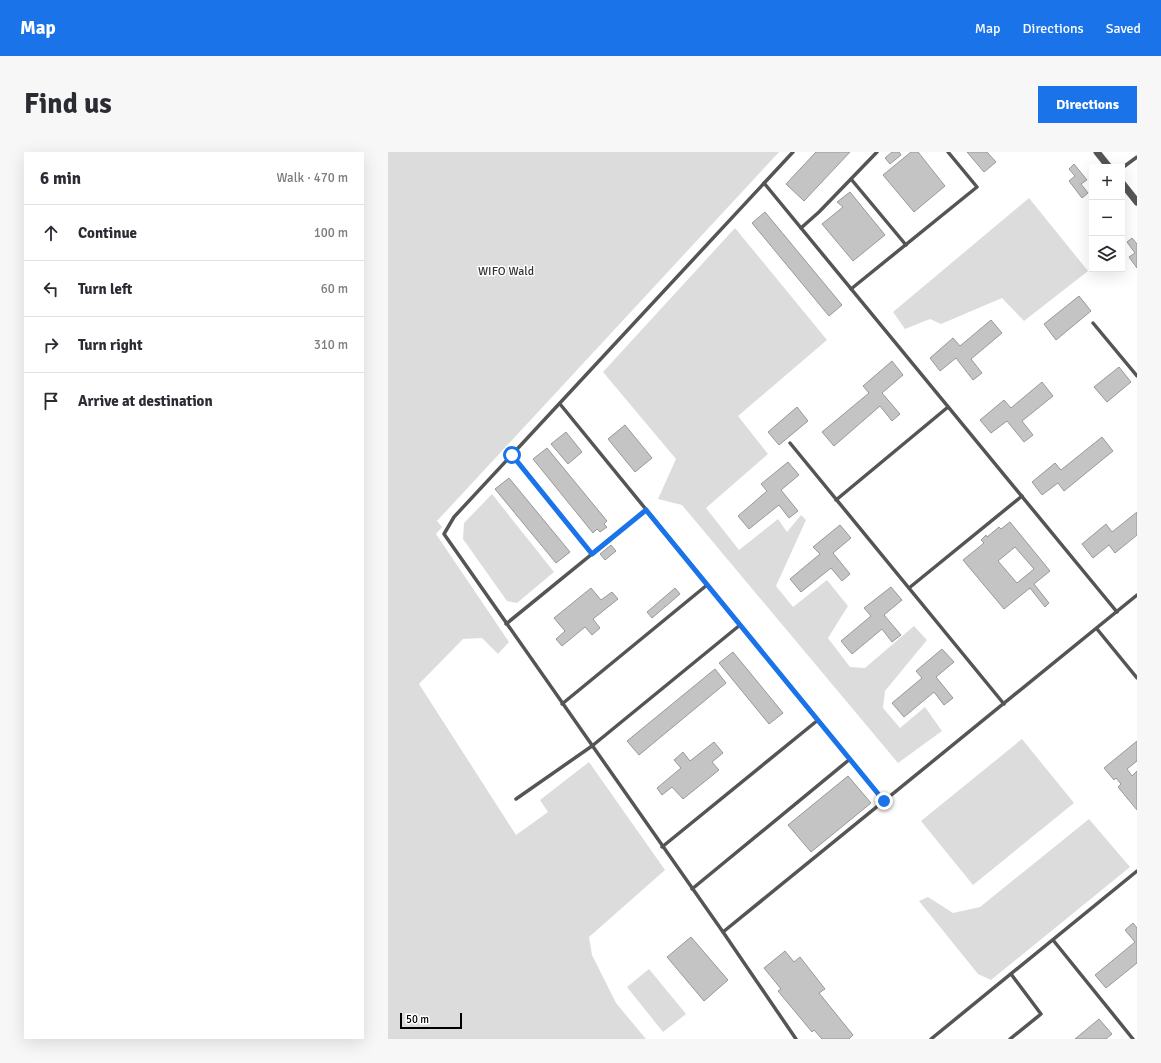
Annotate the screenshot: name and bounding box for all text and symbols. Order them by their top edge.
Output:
text: Map [20,16,56,40]
text: Map [975,20,1001,37]
text: Directions [1023,20,1084,37]
text: Saved [1106,20,1141,37]
button: Directions [1038,86,1137,123]
text: Find us [24,87,112,121]
map controls [1089,164,1125,272]
button: + [1089,164,1125,200]
text: 6 min [40,168,81,189]
text: Walk · 470 m [277,170,348,186]
button: − [1089,200,1125,236]
icon: ahead [40,222,62,244]
text: Continue [78,224,137,242]
text: 100 m [314,225,348,241]
button: layers [1089,236,1125,272]
park label: WIFO Wald [478,264,534,279]
icon: left [40,278,62,300]
text: Turn left [78,280,132,298]
text: 60 m [321,281,348,297]
icon: right [40,334,62,356]
text: Turn right [78,336,143,354]
text: 310 m [314,337,348,353]
icon: arrive [40,390,62,412]
text: Arrive at destination [78,392,213,410]
route start [503,446,521,464]
route end [875,792,893,810]
scale bar [400,1011,462,1030]
text: 50 m [406,1013,429,1026]

